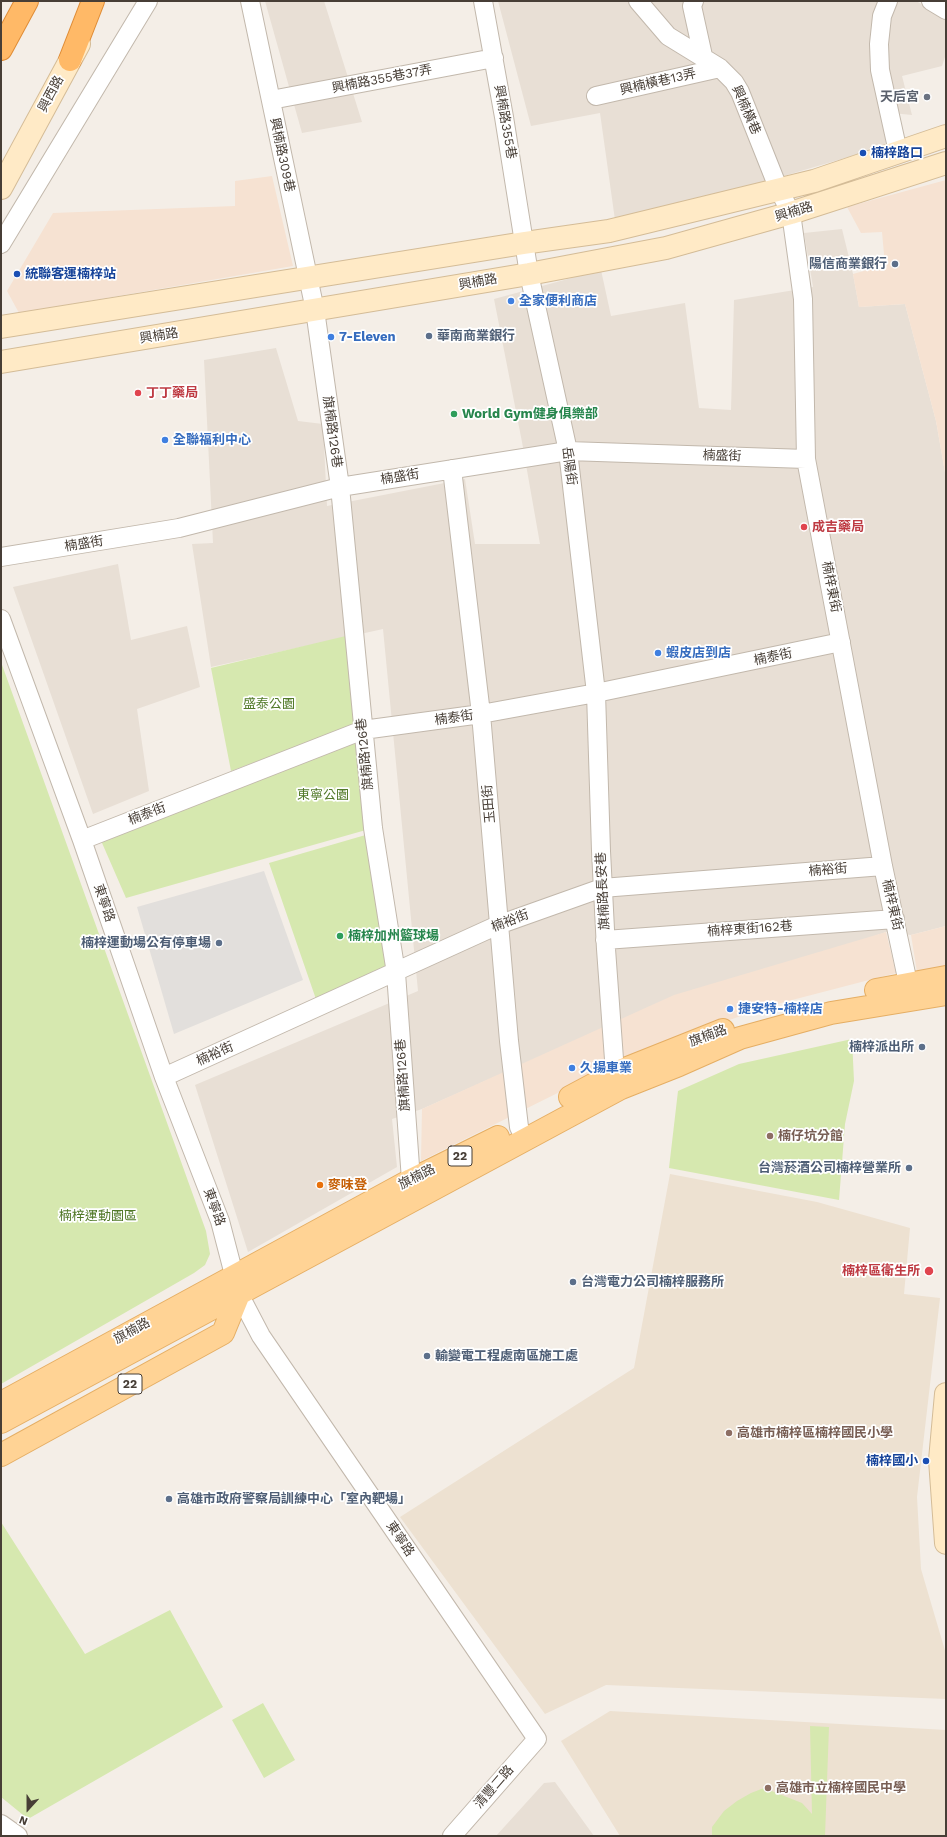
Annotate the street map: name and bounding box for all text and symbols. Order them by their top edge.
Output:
street label: 興楠路355巷37弄 [330,62,434,96]
street label: 興楠橫巷13弄 [618,66,698,98]
street label: 興西路 [35,73,67,115]
street label: 興楠橫巷 [728,83,764,137]
street label: 興楠路355巷 [491,84,519,160]
place label: 天后宮 [880,89,919,105]
marker: 天后宮 [922,92,932,102]
street label: 興楠路309巷 [267,116,297,194]
place label: 楠梓路口 [871,145,923,161]
marker: 楠梓路口 [858,148,868,158]
street label: 興楠路 [773,199,815,225]
place label: 陽信商業銀行 [809,256,887,272]
marker: 陽信商業銀行 [890,259,900,269]
place label: 統聯客運楠梓站 [25,266,116,282]
marker: 統聯客運楠梓站 [12,269,22,279]
street label: 興楠路 [457,271,499,293]
place label: 全家便利商店 [519,293,597,309]
marker: 全家便利商店 [506,296,516,306]
street label: 興楠路 [139,325,179,347]
place label: 華南商業銀行 [437,328,515,344]
place label: 7-Eleven [339,329,396,345]
marker: 華南商業銀行 [424,331,434,341]
marker: 7-Eleven [326,332,336,342]
place label: 丁丁藥局 [146,385,198,401]
marker: 丁丁藥局 [133,388,143,398]
street label: 旗楠路126巷 [319,395,345,469]
place label: World Gym健身俱樂部 [462,406,598,422]
marker: World Gym健身俱樂部 [449,409,459,419]
place label: 全聯福利中心 [173,432,251,448]
marker: 全聯福利中心 [160,435,170,445]
street label: 岳陽街 [559,446,579,486]
street label: 楠盛街 [702,448,742,464]
street label: 楠盛街 [380,466,420,488]
place label: 成吉藥局 [812,519,864,535]
marker: 成吉藥局 [799,522,809,532]
street label: 楠盛街 [64,533,104,555]
street label: 楠梓東街 [818,560,844,614]
place label: 蝦皮店到店 [666,645,731,661]
street label: 楠泰街 [752,645,794,669]
marker: 蝦皮店到店 [653,648,663,658]
park label: 盛泰公園 [243,696,295,712]
street label: 楠泰街 [434,708,474,728]
street label: 旗楠路126巷 [353,717,377,791]
street label: 玉田街 [480,784,498,824]
park label: 東寧公園 [297,787,349,803]
street label: 楠泰街 [126,800,168,828]
street label: 旗楠路長安巷 [593,852,613,930]
street label: 楠裕街 [808,861,848,879]
street label: 楠梓東街 [879,878,905,932]
street label: 東寧路 [90,882,118,924]
street label: 楠裕街 [489,907,531,935]
street label: 楠梓東街162巷 [707,918,793,940]
place label: 楠梓加州籃球場 [348,928,439,944]
marker: 楠梓加州籃球場 [335,931,345,941]
place label: 楠梓運動場公有停車場 [81,935,211,951]
marker: 楠梓運動場公有停車場 [214,938,224,948]
place label: 捷安特-楠梓店 [738,1001,823,1017]
marker: 捷安特-楠梓店 [725,1004,735,1014]
street label: 旗楠路 [687,1022,729,1050]
street label: 旗楠路126巷 [393,1038,413,1112]
street label: 楠裕街 [194,1039,236,1069]
place label: 楠梓派出所 [849,1039,914,1055]
marker: 楠梓派出所 [917,1042,927,1052]
place label: 久揚車業 [580,1060,632,1076]
marker: 久揚車業 [567,1063,577,1073]
place label: 楠仔坑分館 [778,1128,843,1144]
marker: 楠仔坑分館 [765,1131,775,1141]
road number: 22 [448,1146,472,1166]
place label: 台灣菸酒公司楠梓營業所 [758,1160,901,1176]
street label: 旗楠路 [396,1161,438,1193]
marker: 台灣菸酒公司楠梓營業所 [904,1163,914,1173]
place label: 麥味登 [328,1177,367,1193]
marker: 麥味登 [315,1180,325,1190]
street label: 東寧路 [200,1186,228,1228]
park label: 楠梓運動園區 [59,1208,137,1224]
place label: 楠梓區衛生所 [842,1263,920,1279]
marker: 楠梓區衛生所 [923,1265,935,1277]
place label: 台灣電力公司楠梓服務所 [581,1274,724,1290]
marker: 台灣電力公司楠梓服務所 [568,1277,578,1287]
street label: 旗楠路 [111,1315,153,1347]
place label: 輸變電工程處南區施工處 [435,1348,578,1364]
marker: 輸變電工程處南區施工處 [422,1351,432,1361]
road number: 22 [118,1374,142,1394]
place label: 高雄市楠梓區楠梓國民小學 [737,1425,893,1441]
marker: 高雄市楠梓區楠梓國民小學 [724,1428,734,1438]
place label: 楠梓國小 [866,1453,918,1469]
marker: 楠梓國小 [921,1456,931,1466]
place label: 高雄市政府警察局訓練中心「室內靶場」 [177,1491,411,1507]
marker: 高雄市政府警察局訓練中心「室內靶場」 [164,1494,174,1504]
street label: 東寧路 [383,1518,417,1560]
street label: 清豐二路 [471,1762,517,1812]
place label: 高雄市立楠梓國民中學 [776,1780,906,1796]
marker: 高雄市立楠梓國民中學 [763,1783,773,1793]
north arrow [8,1789,48,1829]
text: N [17,1813,30,1828]

